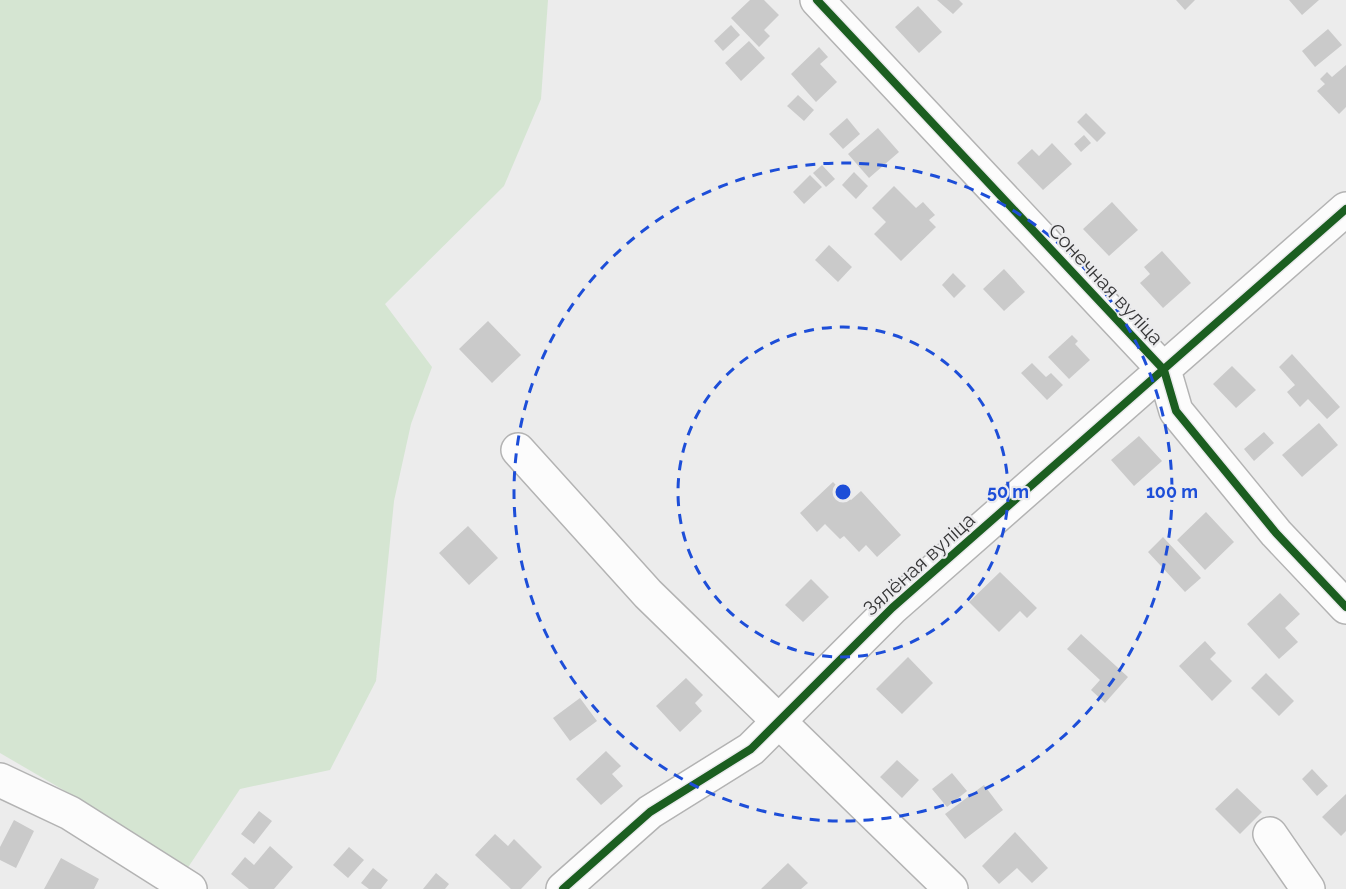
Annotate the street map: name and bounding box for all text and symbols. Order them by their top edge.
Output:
street label: Сонечная вуліца [1044,218,1168,350]
text: 50 m [987,481,1029,502]
text: 100 m [1146,481,1198,502]
centre of rings [833,482,853,502]
street label: Зялёная вуліца [858,508,980,620]

